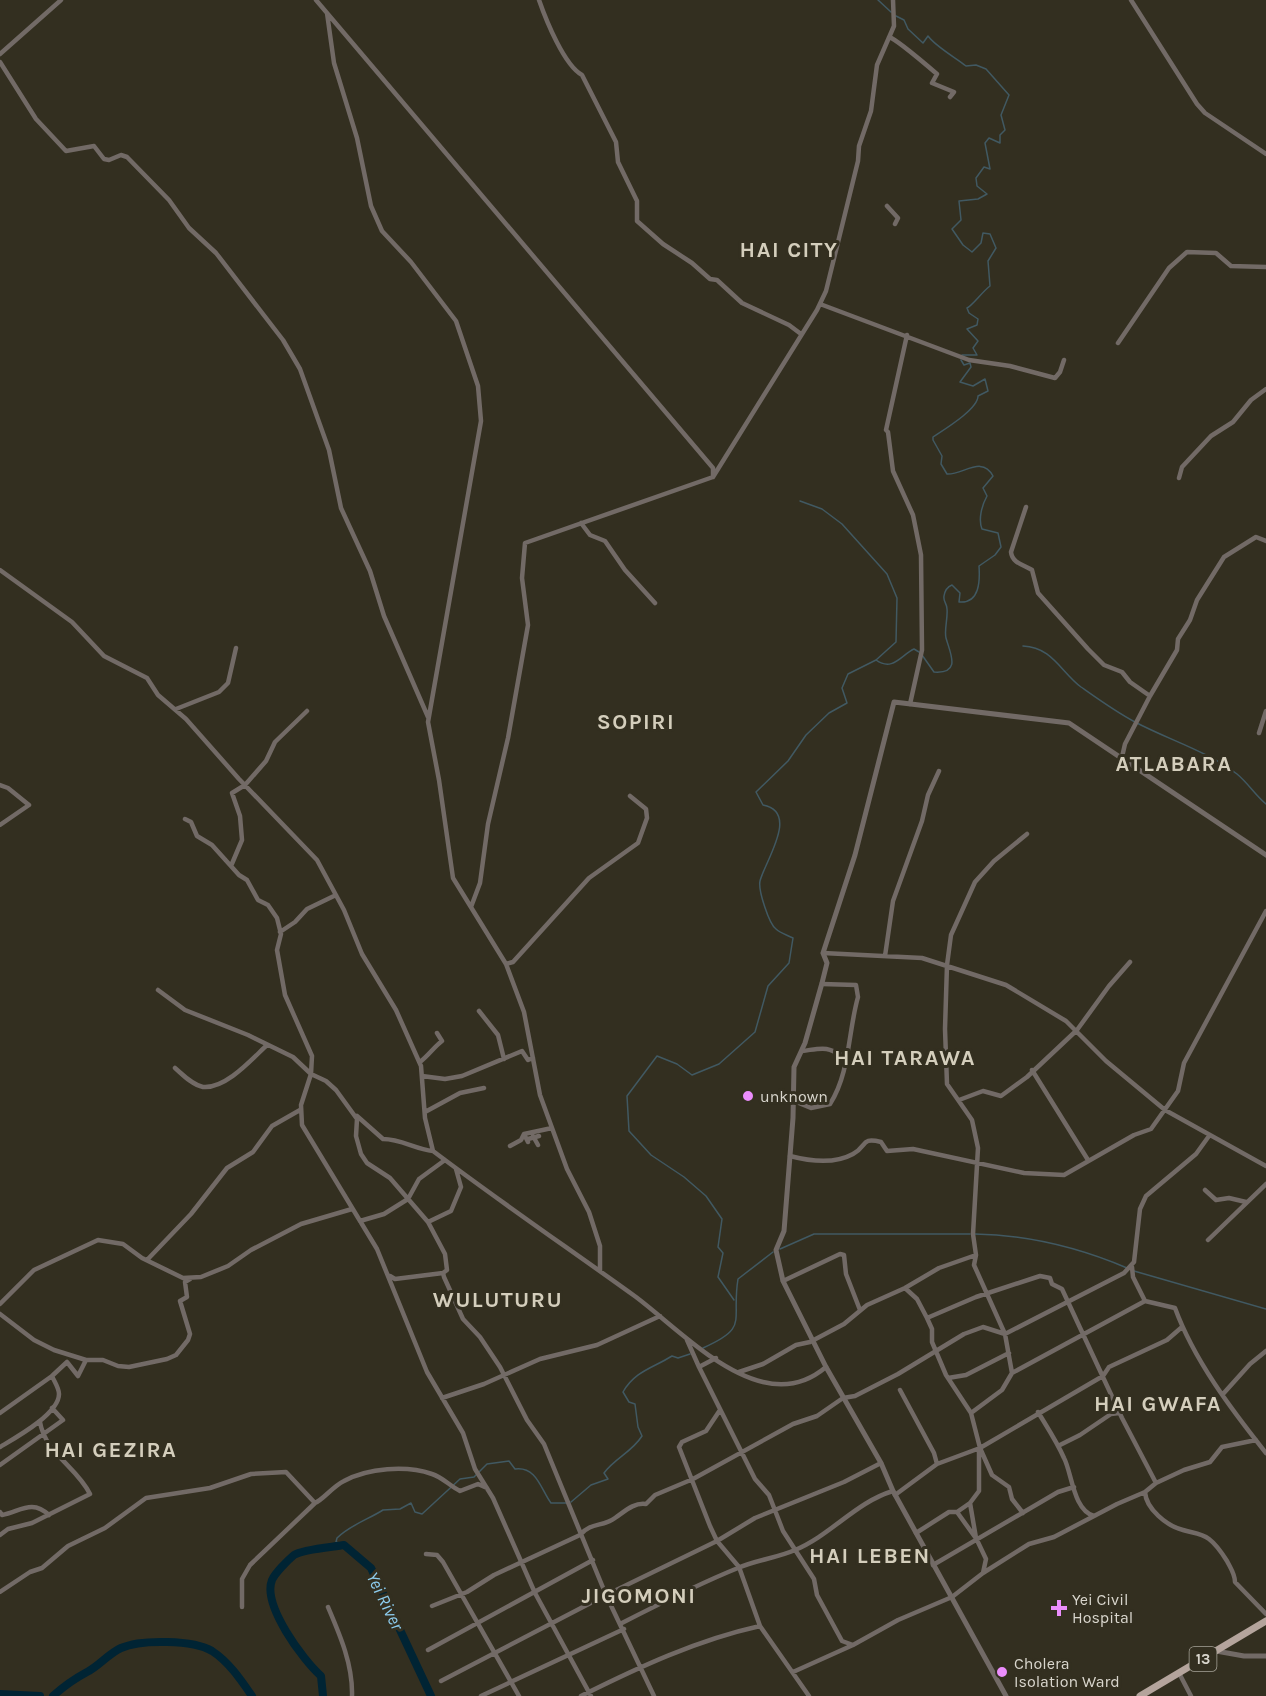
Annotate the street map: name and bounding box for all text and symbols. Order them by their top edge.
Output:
district label: HAI CITY [740,237,838,263]
district label: SOPIRI [597,709,675,735]
district label: ATLABARA [1115,751,1233,777]
district label: HAI TARAWA [834,1045,976,1071]
place label: unknown [760,1087,828,1106]
marker: unknown [741,1089,755,1103]
district label: WULUTURU [433,1287,563,1313]
district label: HAI GWAFA [1094,1391,1222,1417]
district label: HAI GEZIRA [45,1437,177,1463]
district label: HAI LEBEN [809,1543,931,1569]
water label: Yei River [361,1568,409,1635]
district label: JIGOMONI [581,1583,697,1609]
place label: Yei Civil Hospital [1072,1590,1133,1627]
marker: Yei Civil Hospital [1050,1599,1068,1617]
road number: 13 [1190,1647,1216,1671]
place label: Cholera Isolation Ward [1014,1654,1120,1691]
marker: Cholera Isolation Ward [995,1665,1009,1679]

